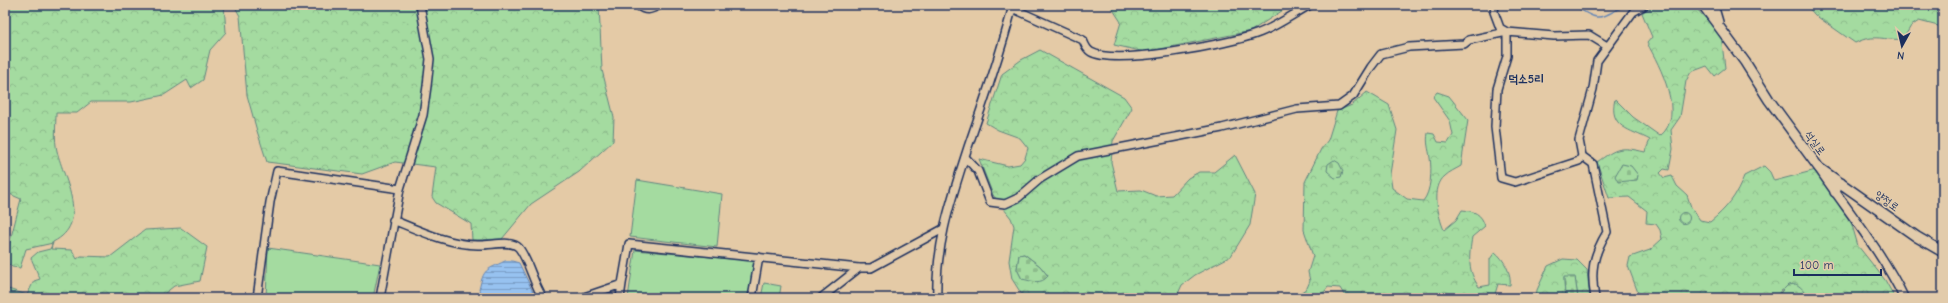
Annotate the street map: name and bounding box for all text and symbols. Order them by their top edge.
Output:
north arrow [1882,26,1922,66]
text: N [1896,48,1905,62]
district label: 덕소5리 [1508,72,1544,86]
street label: 석실로 [1802,128,1828,158]
street label: 양정로 [1872,188,1902,214]
scale bar [1794,251,1881,277]
text: 100 m [1800,258,1833,272]

